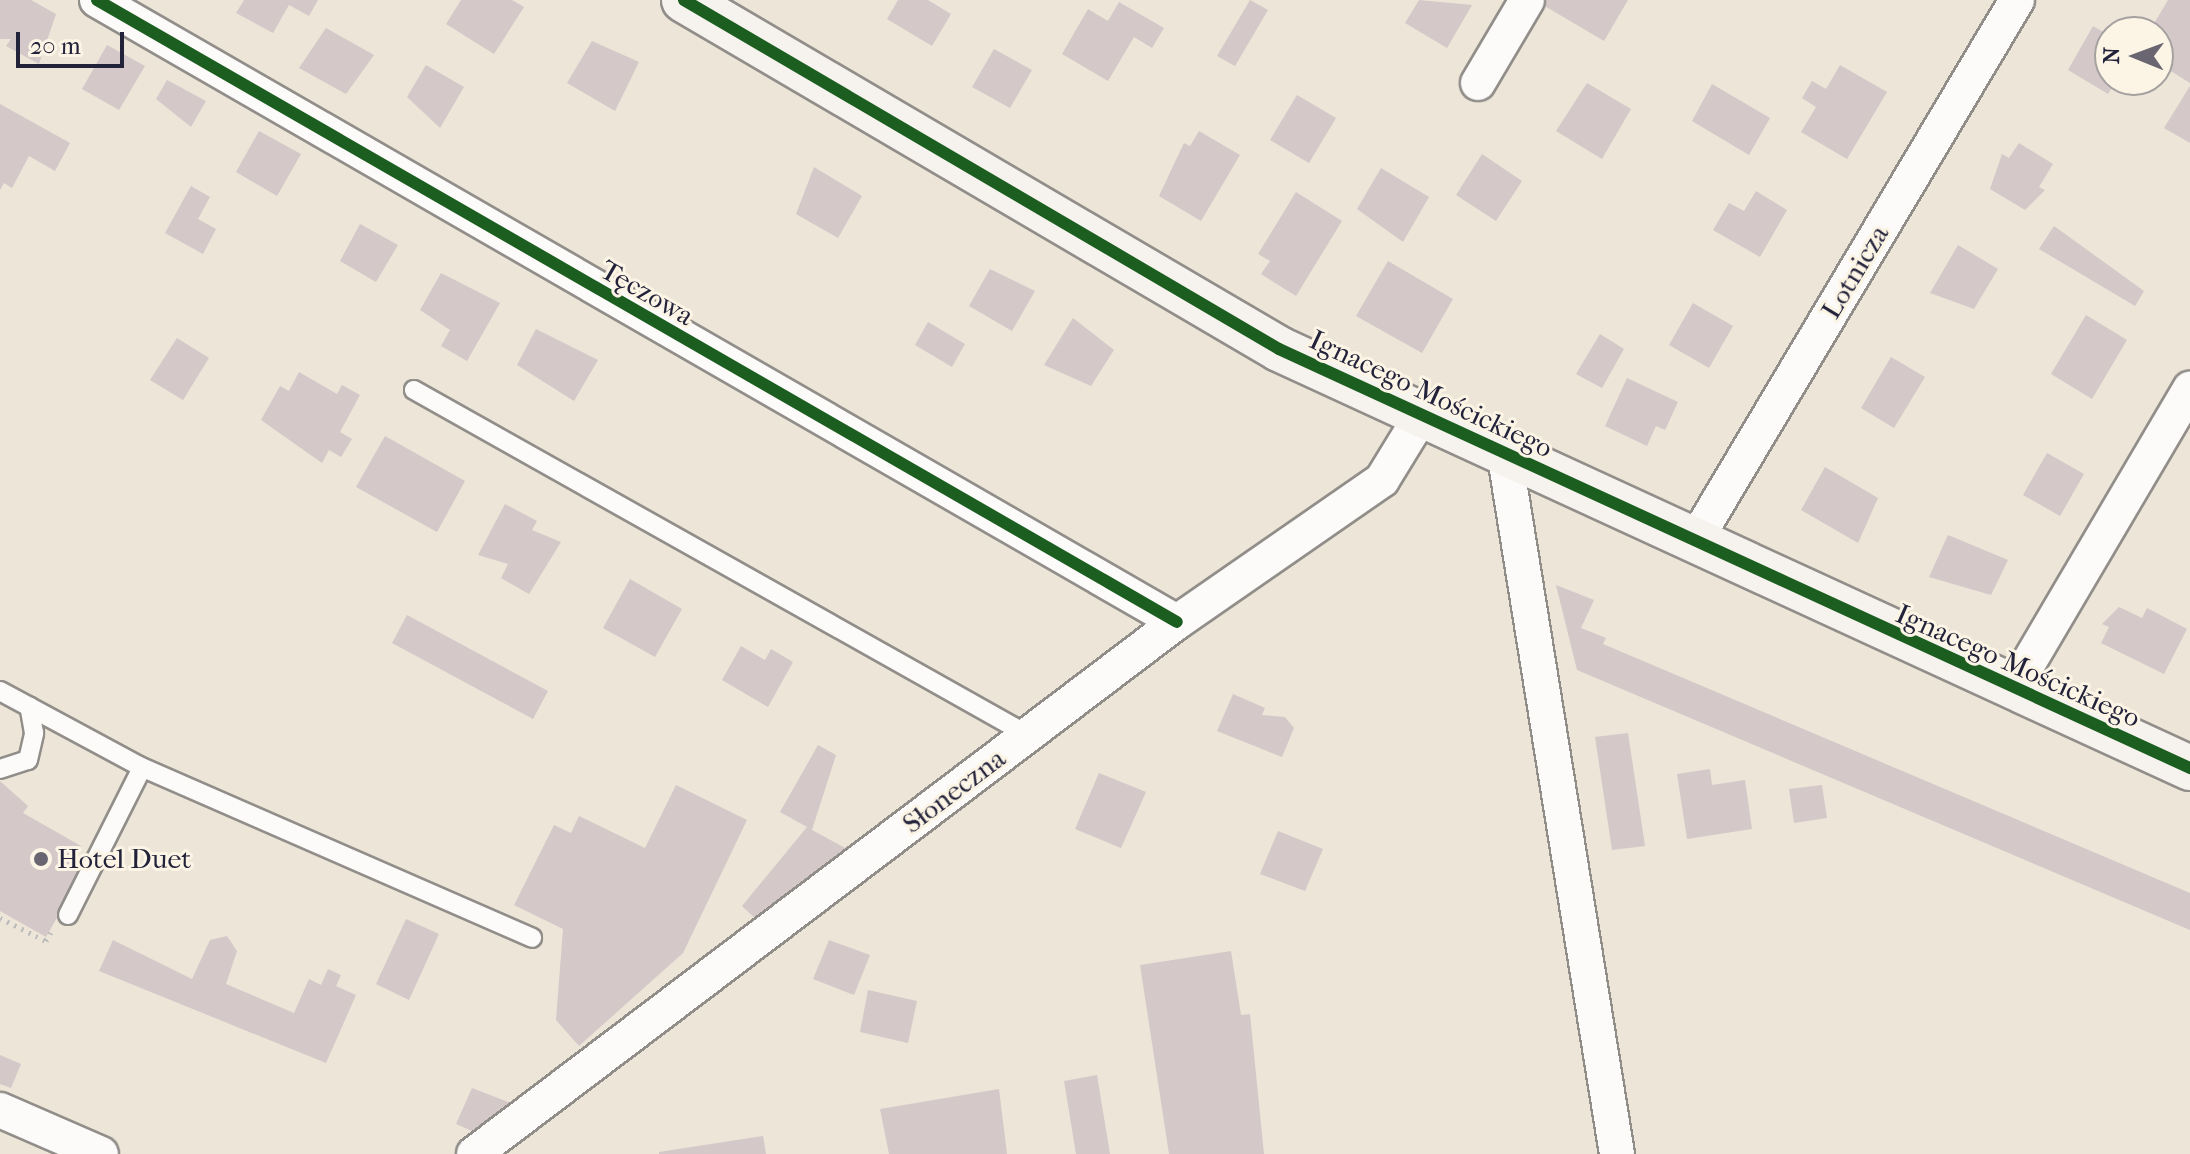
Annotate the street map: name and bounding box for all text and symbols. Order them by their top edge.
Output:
scale bar [20,16,128,66]
north arrow [2094,16,2174,96]
text: 20 m [30,32,81,60]
text: N [2099,47,2125,64]
street label: Lotnicza [1814,219,1896,325]
street label: Tęczowa [594,253,700,333]
street label: Ignacego Mościckiego [1304,323,1558,465]
street label: Ignacego Mościckiego [1890,597,2146,735]
street label: Słoneczna [896,741,1012,841]
place label: Hotel Duet [57,842,191,876]
marker: Hotel Duet [32,850,50,868]

